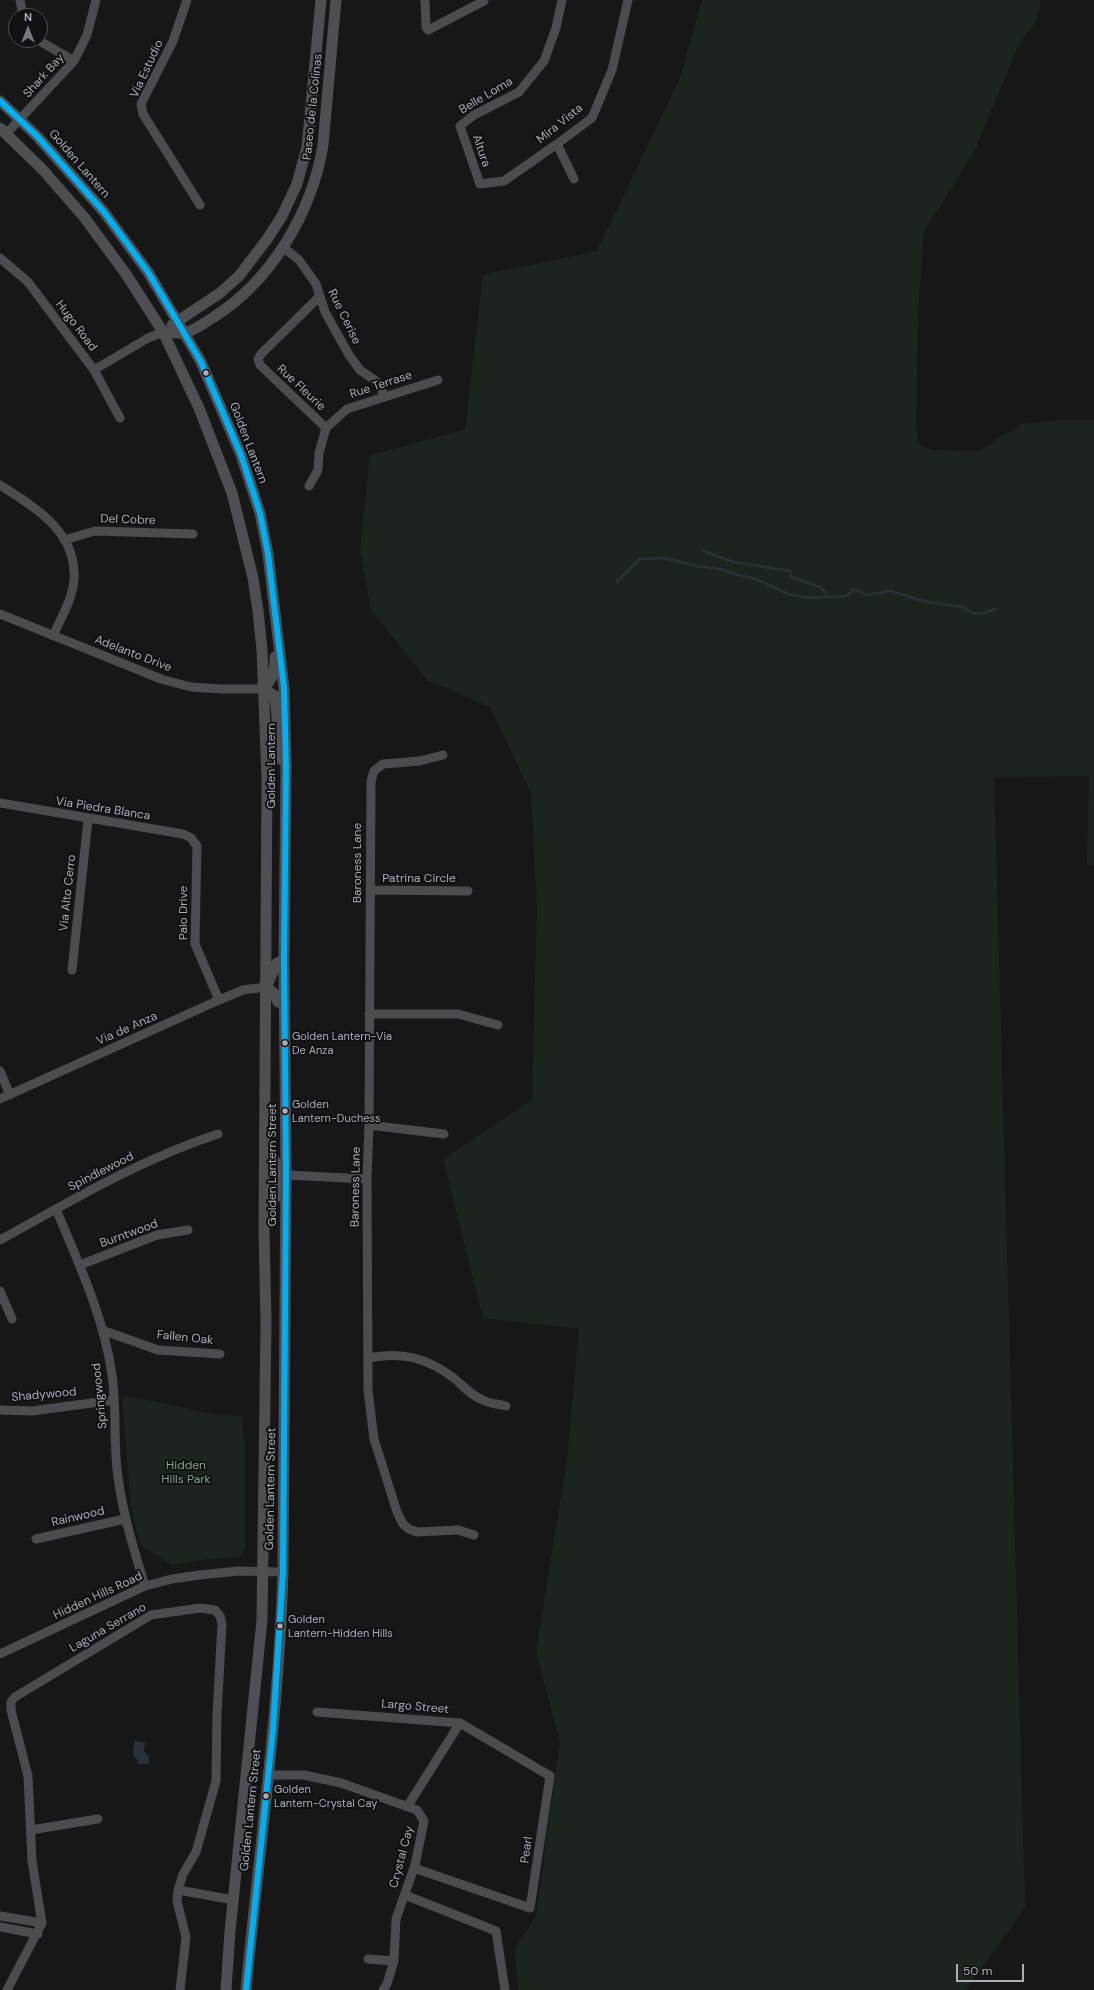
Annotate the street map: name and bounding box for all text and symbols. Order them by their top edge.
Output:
north arrow [8,8,48,48]
text: N [24,10,32,24]
street label: Via Estudio [127,38,167,100]
street label: Shark Bay [20,51,68,101]
street label: Paseo de la Colinas [300,53,326,161]
street label: Belle Loma [457,74,515,118]
street label: Mira Vista [534,101,586,147]
street label: Golden Lantern [45,127,113,201]
street label: Altura [469,133,493,169]
street label: Rue Cerise [324,287,364,347]
street label: Hugo Road [52,298,100,354]
street label: Rue Fleurie [274,362,328,414]
unlabelled marker [201,368,211,378]
street label: Rue Terrase [348,368,414,402]
street label: Golden Lantern [226,400,270,486]
street label: Del Cobre [100,512,156,528]
street label: Adelanto Drive [92,633,174,675]
street label: Golden Lantern [265,723,279,809]
street label: Via Piedra Blanca [55,794,151,824]
street label: Baroness Lane [351,823,365,903]
street label: Via Alto Cerro [57,854,79,932]
street label: Patrina Circle [382,872,456,886]
street label: Palo Drive [177,886,191,940]
street label: Via de Anza [94,1009,160,1049]
place label: Golden Lantern-Via De Anza [292,1030,392,1056]
marker: Golden Lantern-Via De Anza [280,1038,290,1048]
place label: Golden Lantern-Duchess [292,1098,381,1124]
street label: Golden Lantern Street [266,1104,280,1226]
marker: Golden Lantern-Duchess [280,1106,290,1116]
street label: Baroness Lane [348,1147,364,1227]
street label: Spindlewood [66,1149,136,1195]
street label: Burntwood [98,1217,160,1251]
street label: Fallen Oak [156,1328,214,1348]
street label: Springwood [89,1362,111,1430]
street label: Shadywood [11,1385,77,1405]
street label: Golden Lantern Street [263,1427,279,1551]
park label: Hidden Hills Park [161,1459,211,1487]
street label: Rainwood [50,1504,106,1530]
street label: Hidden Hills Road [51,1569,145,1623]
street label: Laguna Serrano [67,1600,149,1656]
place label: Golden Lantern-Hidden Hills [288,1613,393,1639]
marker: Golden Lantern-Hidden Hills [275,1621,285,1631]
street label: Largo Street [381,1697,449,1717]
street label: Golden Lantern Street [237,1748,265,1872]
place label: Golden Lantern-Crystal Cay [274,1783,377,1809]
marker: Golden Lantern-Crystal Cay [261,1791,271,1801]
street label: Crystal Cay [387,1824,417,1890]
street label: Pearl [518,1836,536,1864]
scale bar [958,1956,1026,1982]
text: 50 m [963,1963,992,1979]

